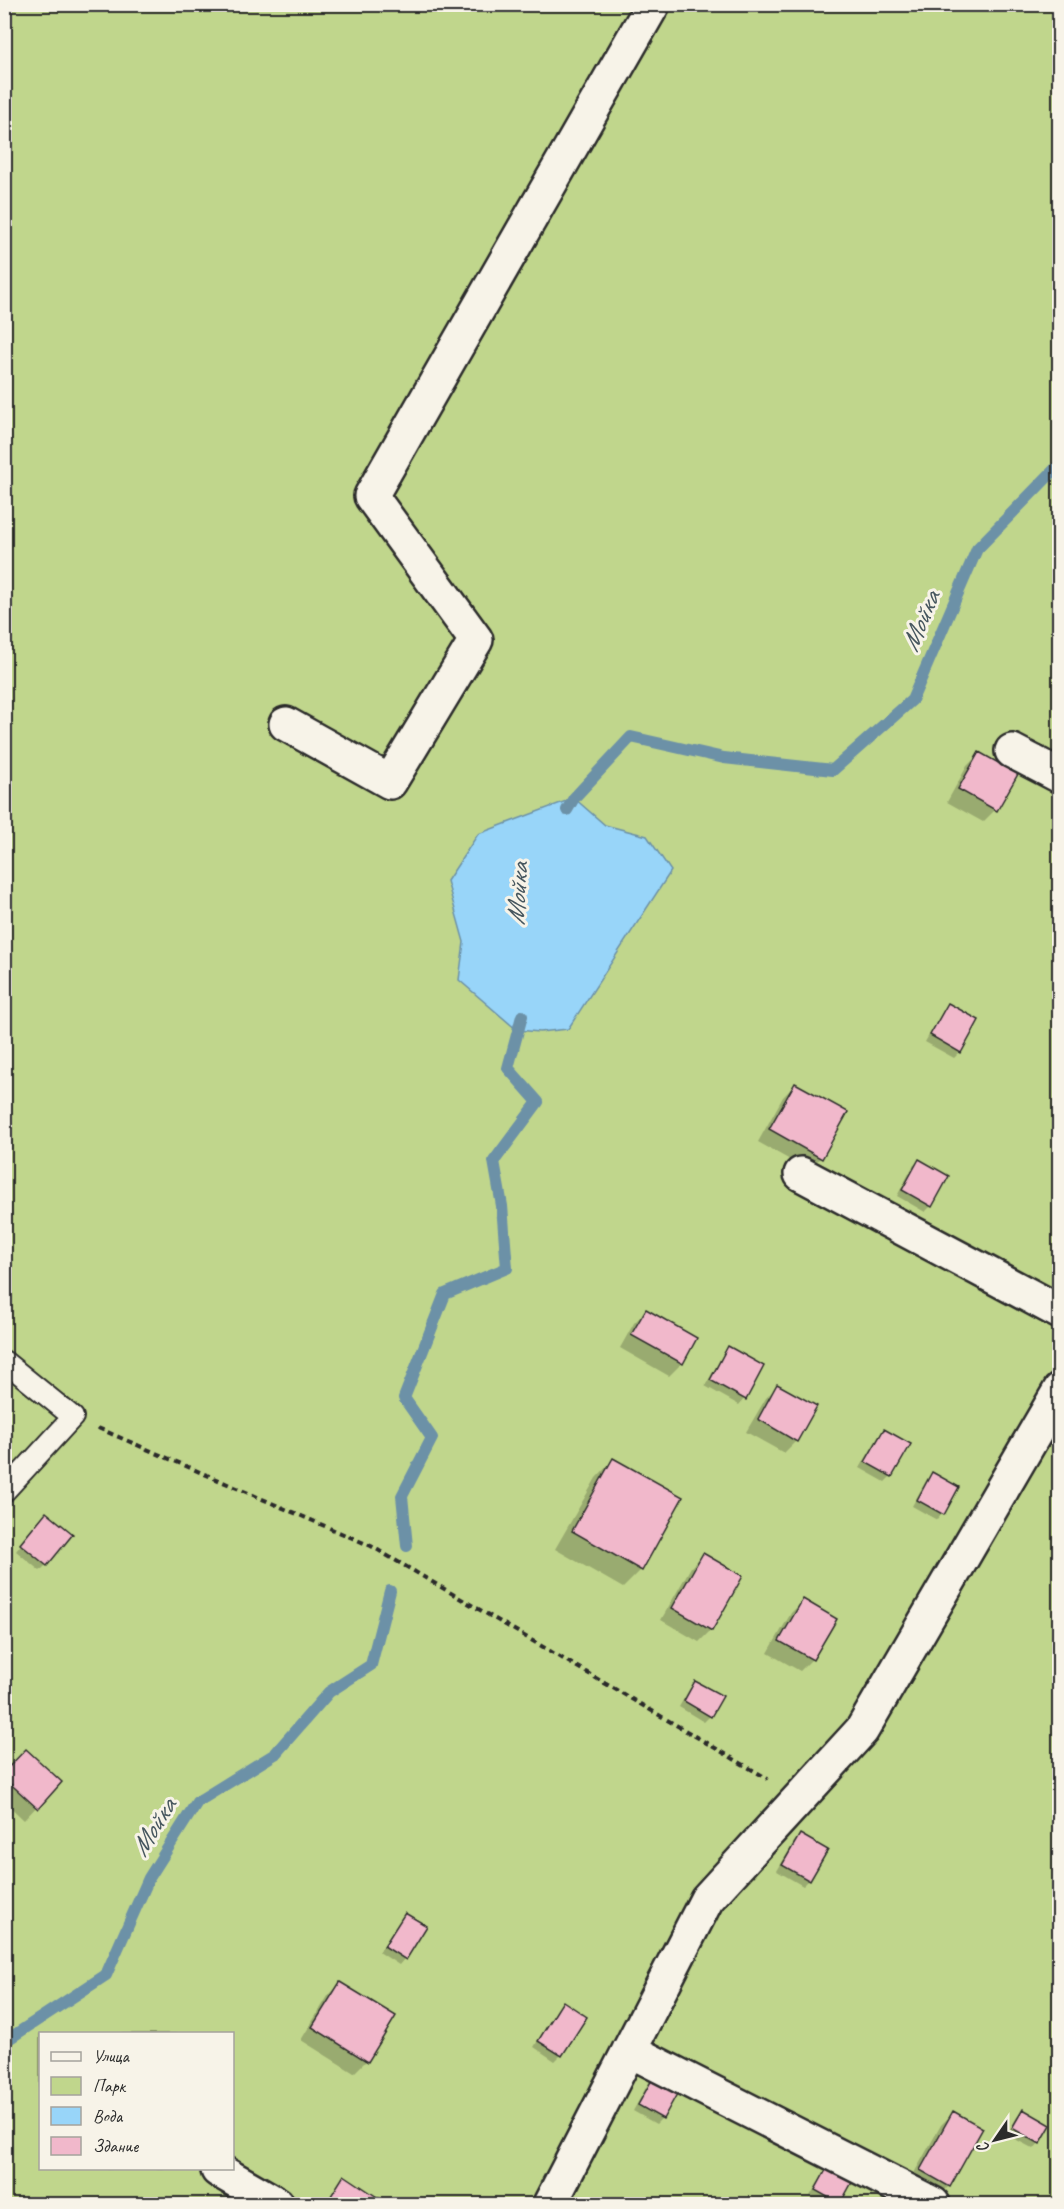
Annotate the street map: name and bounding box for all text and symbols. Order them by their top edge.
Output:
water label: Мойка [892,584,949,656]
water label: Мойка [498,860,536,926]
water label: Мойка [122,1790,185,1862]
legend [39,2032,234,2170]
text: Улица [93,2045,130,2067]
text: Парк [93,2075,127,2097]
text: Вода [93,2105,124,2127]
north arrow [965,2110,1025,2170]
text: Здание [93,2135,139,2157]
text: С [972,2137,994,2157]

